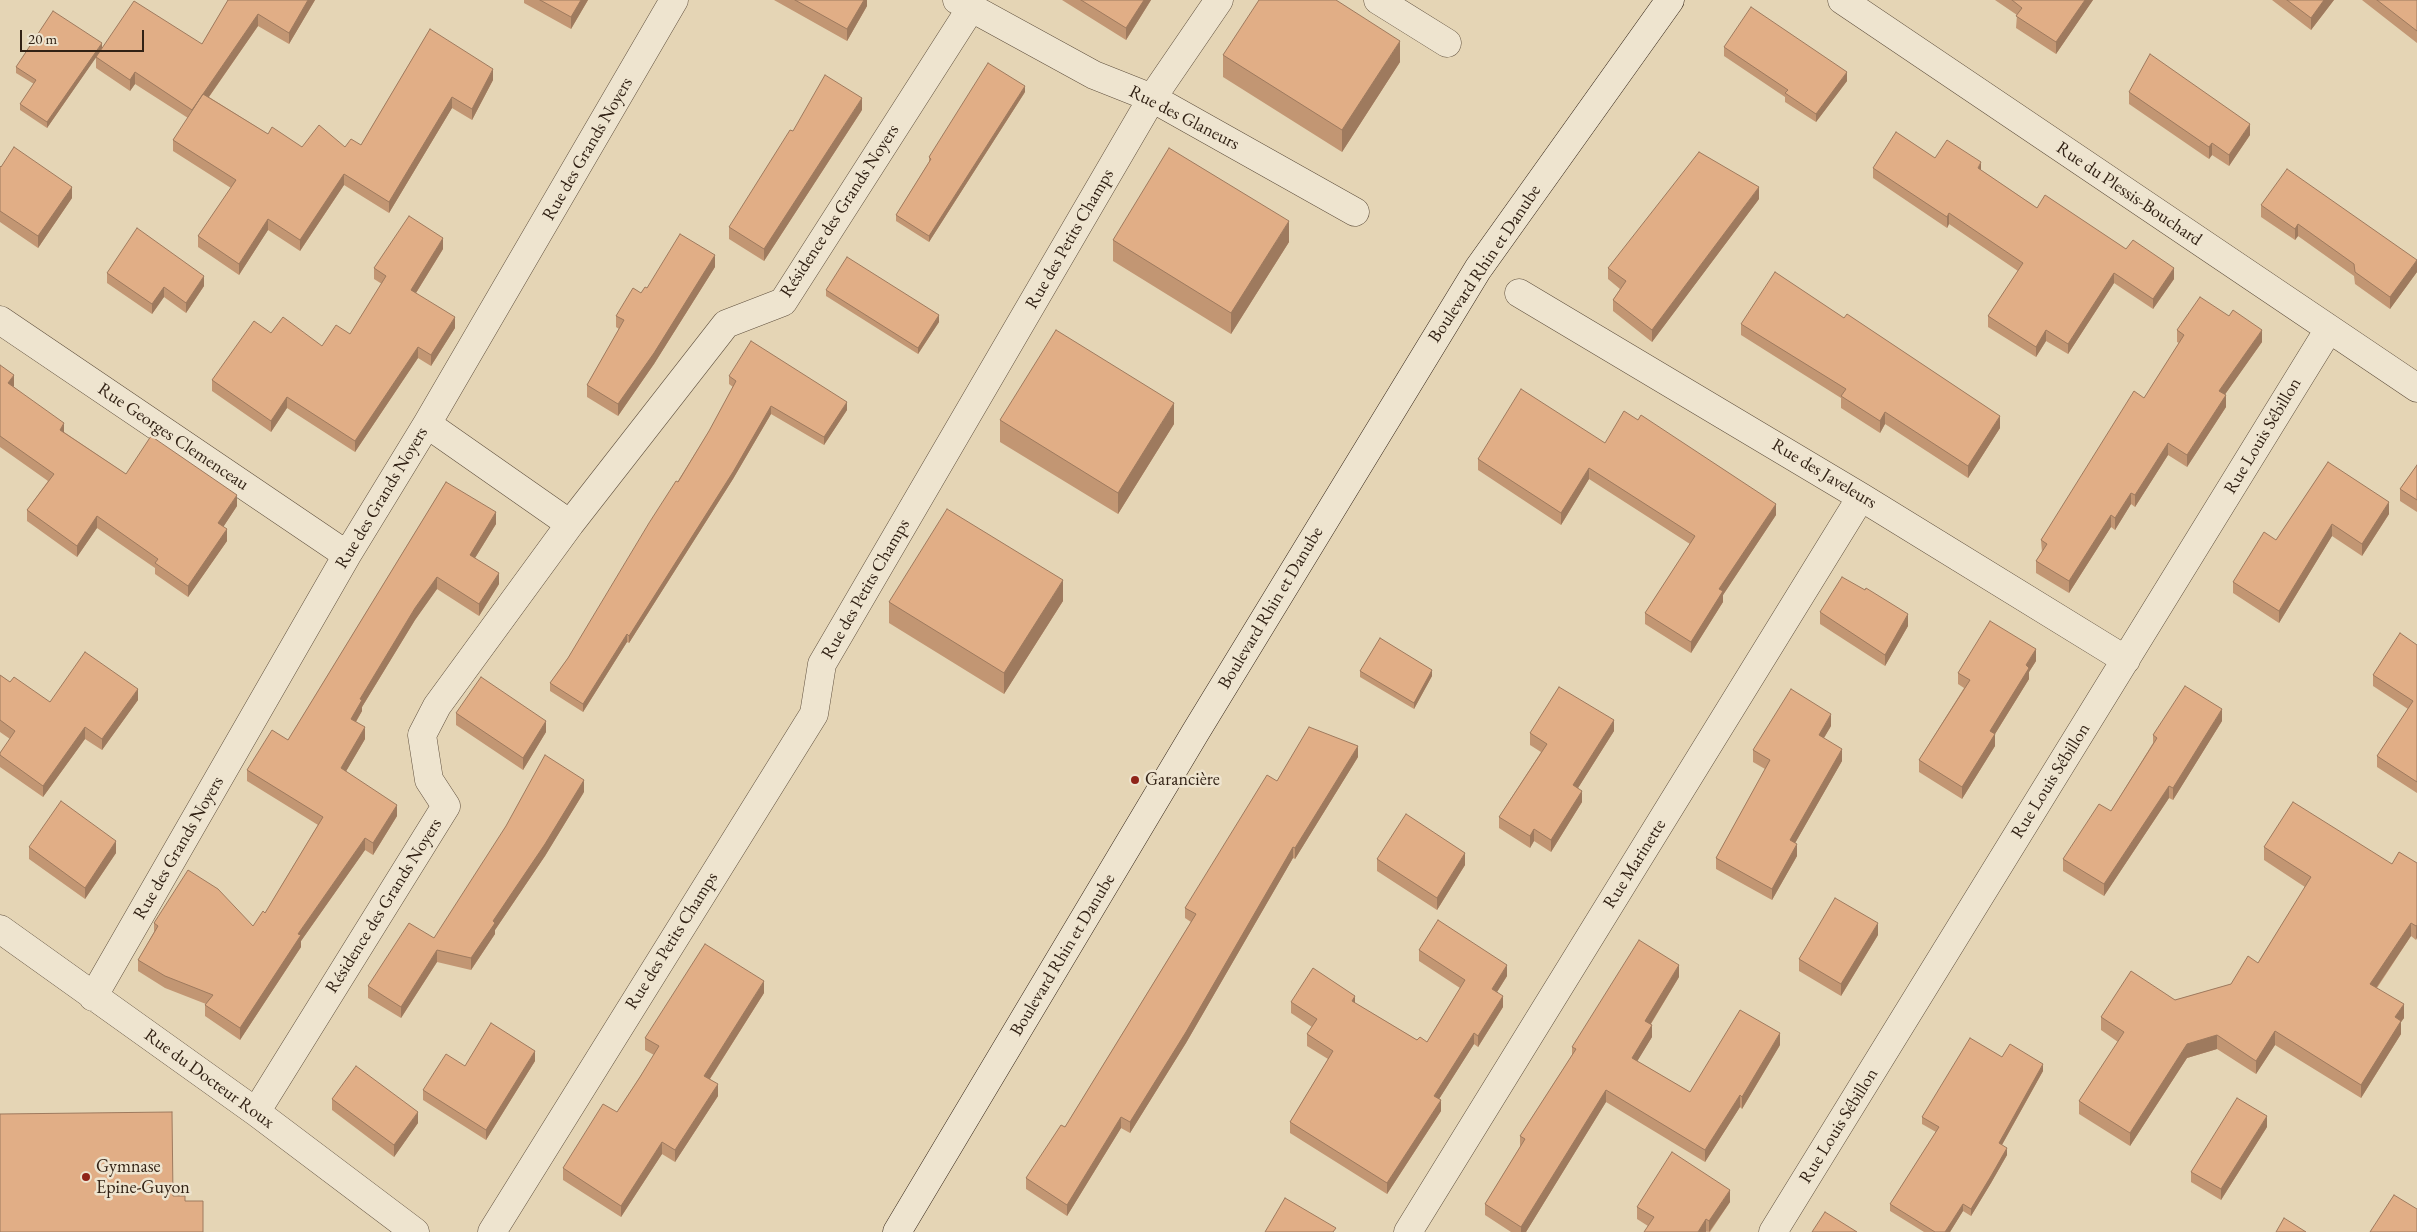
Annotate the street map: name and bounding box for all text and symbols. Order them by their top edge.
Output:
scale bar [22,20,146,52]
text: 20 m [28,29,57,48]
street label: Rue des Grands Noyers [538,74,638,224]
street label: Rue des Glaneurs [1125,81,1243,155]
street label: Résidence des Grands Noyers [776,120,904,302]
street label: Rue du Plessis-Bouchard [2052,137,2206,251]
street label: Rue des Petits Champs [1021,165,1119,313]
street label: Boulevard Rhin et Danube [1424,181,1546,347]
street label: Rue Louis Sébillon [2220,374,2306,498]
street label: Rue Georges Clemenceau [93,378,253,496]
street label: Rue des Grands Noyers [331,423,433,573]
street label: Rue des Javeleurs [1768,434,1880,514]
street label: Rue des Petits Champs [817,515,915,663]
street label: Boulevard Rhin et Danube [1214,523,1328,693]
street label: Rue Louis Sébillon [2007,719,2095,843]
place label: Garancière [1145,769,1220,791]
street label: Rue des Grands Noyers [129,773,229,923]
marker: Garancière [1129,774,1141,786]
street label: Résidence des Grands Noyers [321,815,447,997]
street label: Rue Marinette [1599,815,1671,913]
street label: Rue des Petits Champs [621,868,723,1014]
street label: Boulevard Rhin et Danube [1006,870,1120,1040]
street label: Rue du Docteur Roux [140,1025,278,1133]
street label: Rue Louis Sébillon [1795,1064,1883,1188]
place label: Gymnase Epine-Guyon [96,1156,190,1198]
marker: Gymnase Epine-Guyon [80,1171,92,1183]

